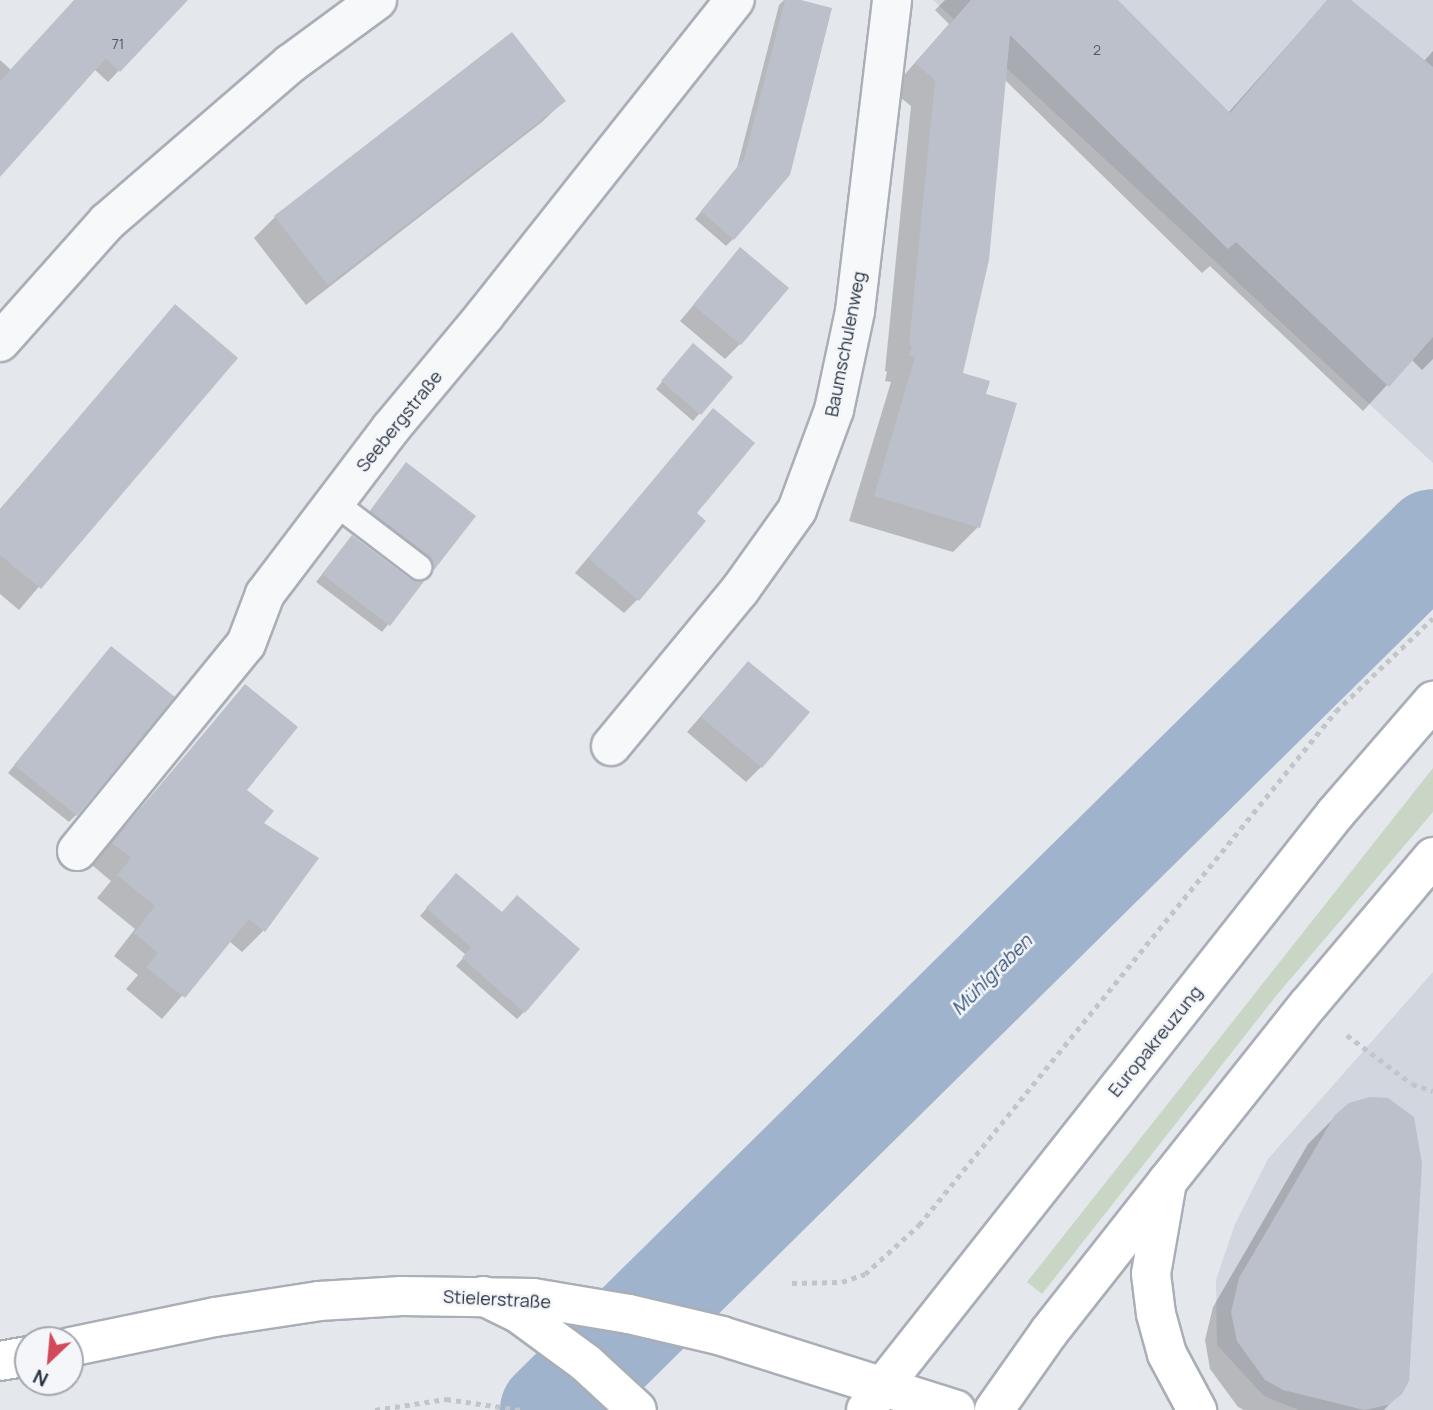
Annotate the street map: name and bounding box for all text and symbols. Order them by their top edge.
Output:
house number: 71 [112,36,124,52]
house number: 2 [1093,42,1101,58]
street label: Baumschulenweg [820,270,870,418]
street label: Seebergstraße [352,366,446,476]
water label: Mühlgraben [947,930,1037,1020]
street label: Europakreuzung [1104,981,1206,1101]
street label: Stielerstraße [443,1285,551,1313]
north arrow [14,1326,84,1396]
text: N [29,1363,53,1393]

